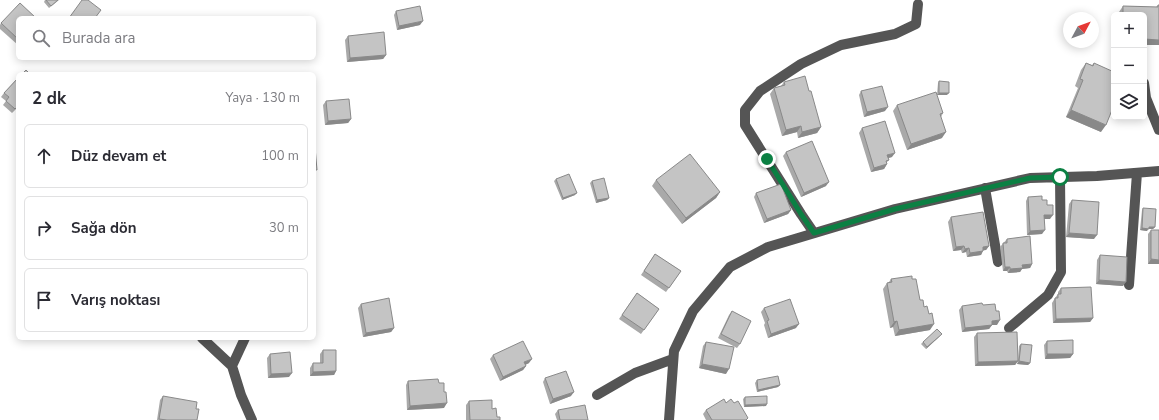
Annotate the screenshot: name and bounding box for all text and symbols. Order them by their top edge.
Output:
north arrow [1063,12,1099,48]
map controls [1111,12,1147,120]
button: + [1111,12,1147,48]
search box [16,16,316,60]
icon: search [30,27,52,49]
text: Burada ara [62,28,136,48]
button: − [1111,48,1147,84]
button: layers [1111,84,1147,120]
text: 2 dk [32,87,66,110]
text: Yaya · 130 m [225,89,300,107]
icon: ahead [33,145,55,167]
text: Düz devam et [71,146,166,166]
text: 100 m [261,147,299,165]
route end [758,150,776,168]
route start [1051,168,1069,186]
icon: right [33,217,55,239]
text: Sağa dön [71,218,136,238]
text: 30 m [269,219,299,237]
icon: arrive [33,289,55,311]
text: Varış noktası [71,290,160,310]

